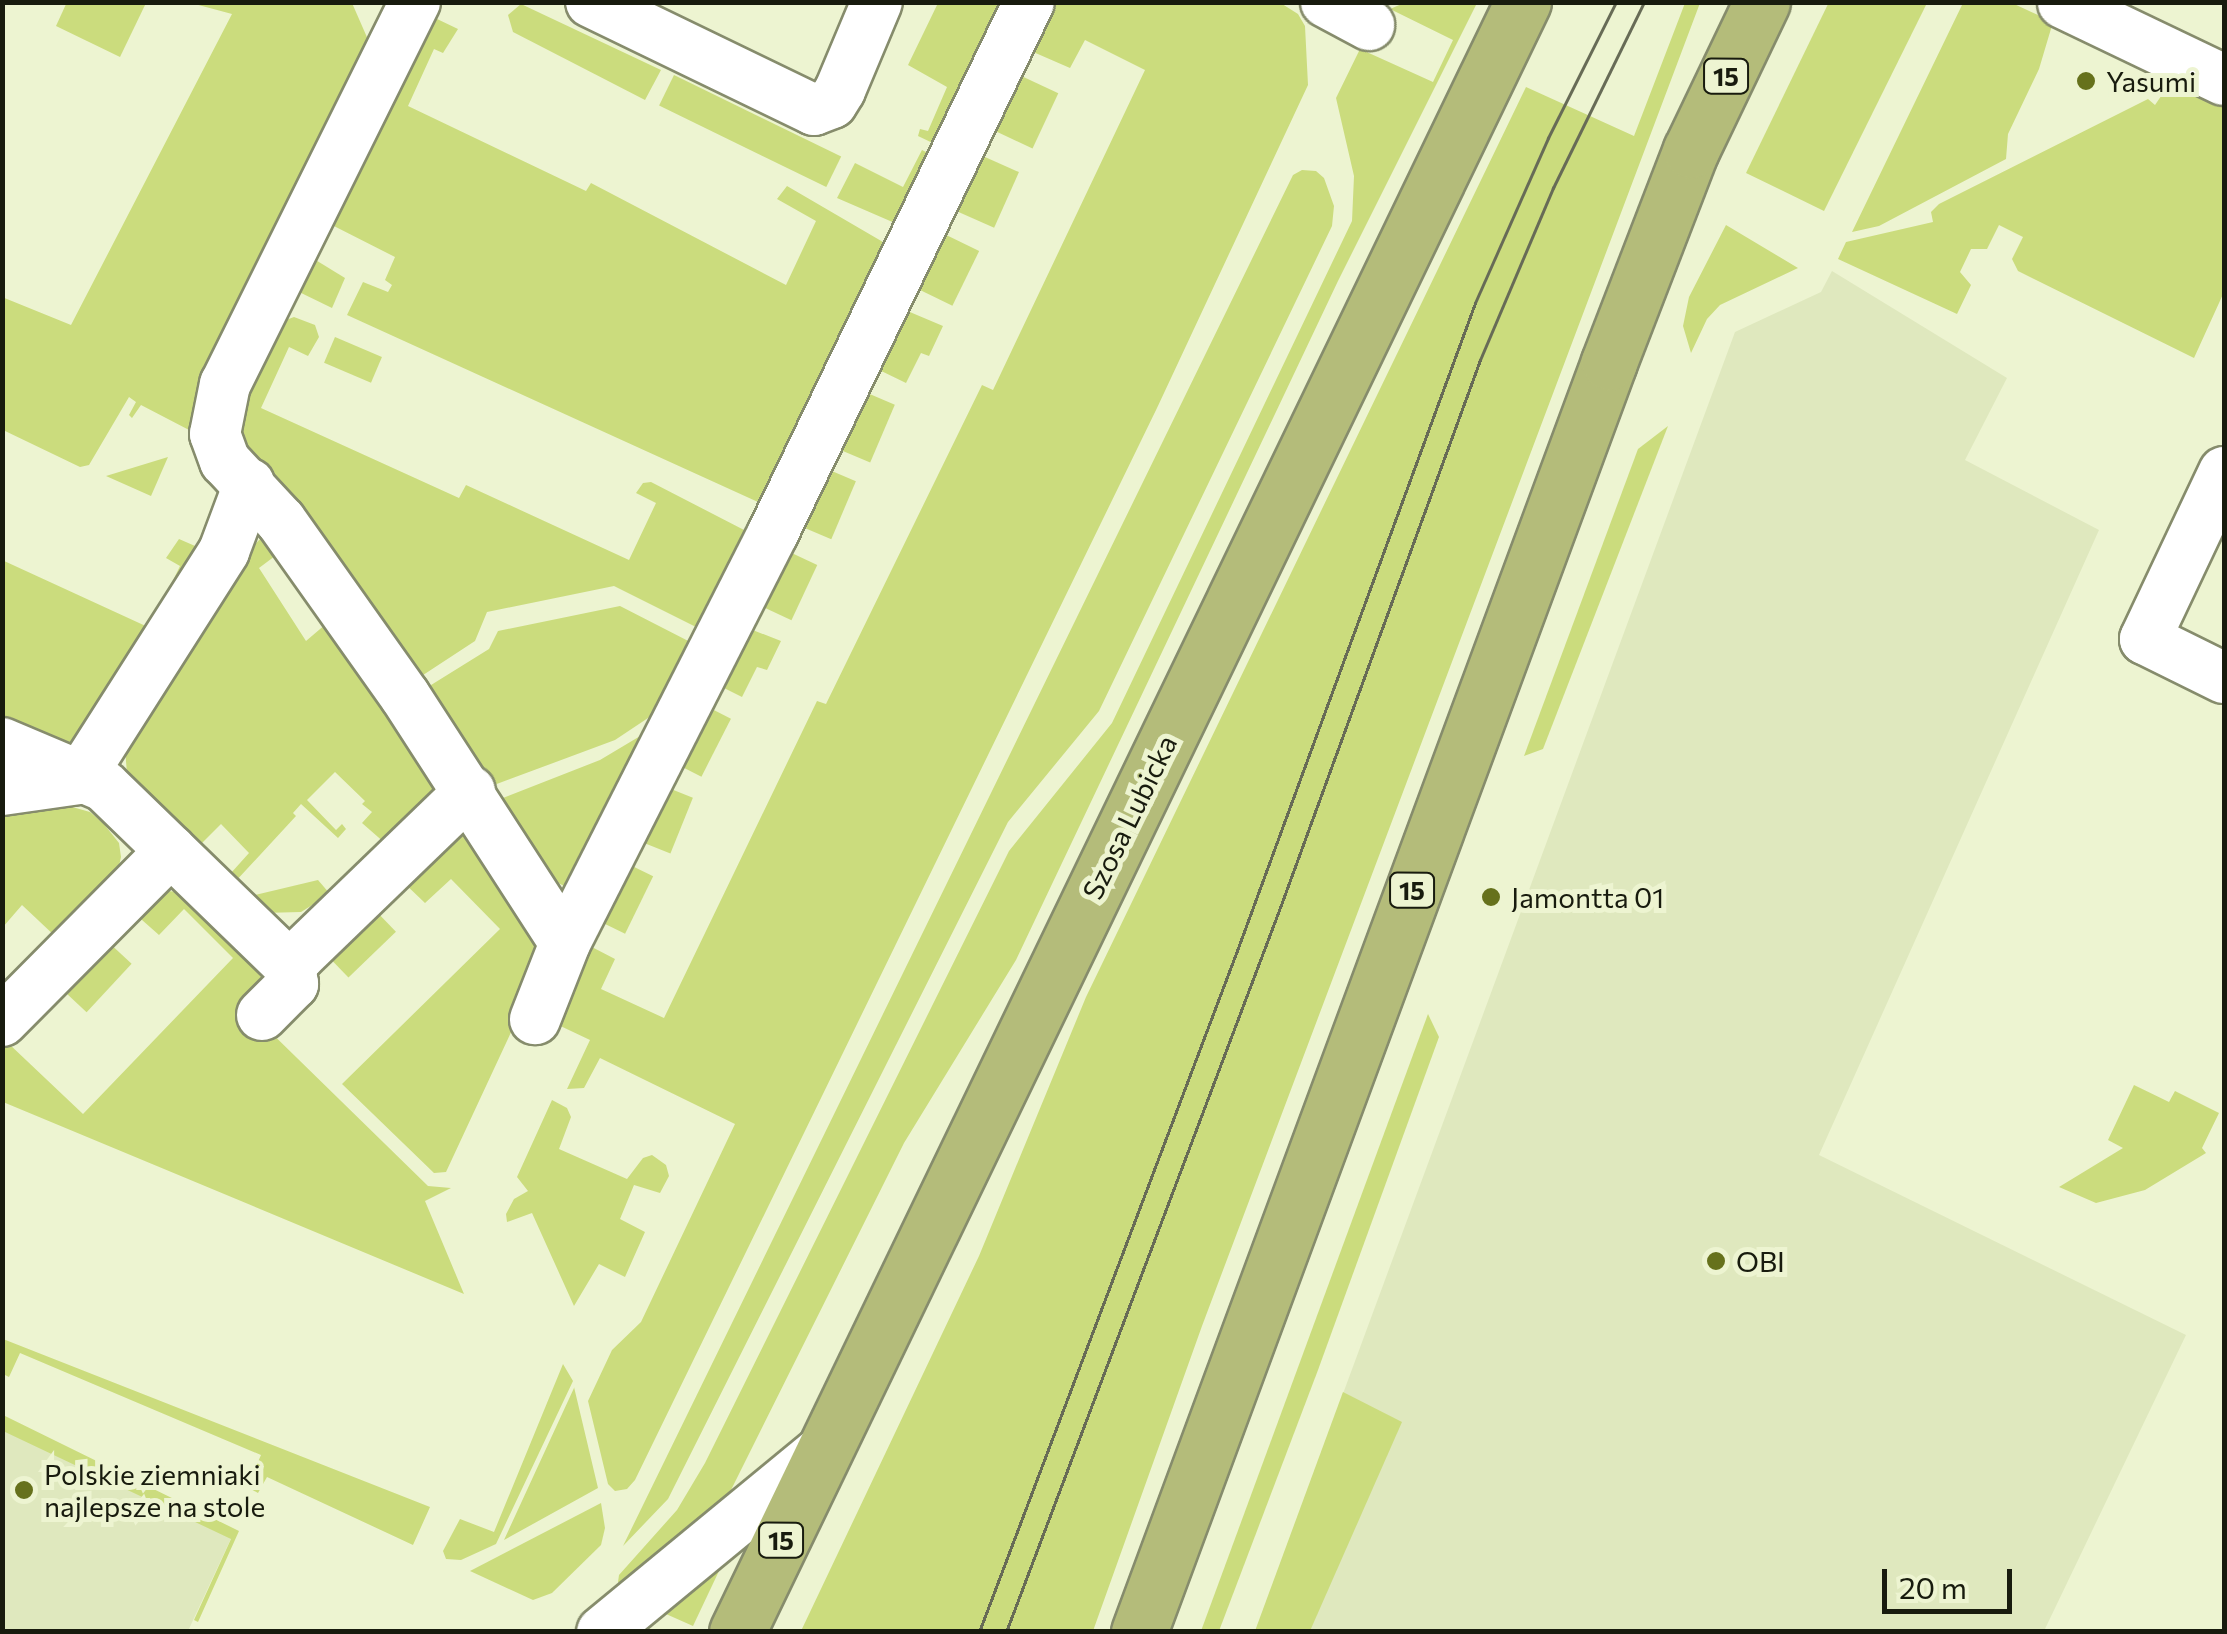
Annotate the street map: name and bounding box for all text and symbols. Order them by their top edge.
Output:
road number: 15 [1701,56,1751,96]
place label: Yasumi [2106,64,2196,98]
marker: Yasumi [2075,70,2097,92]
street label: Szosa Lubicka [1075,729,1183,905]
road number: 15 [1387,870,1437,910]
place label: Jamontta 01 [1511,880,1664,914]
marker: Jamontta 01 [1480,886,1502,908]
place label: OBI [1736,1244,1785,1278]
marker: OBI [1705,1250,1727,1272]
place label: Polskie ziemniaki najlepsze na stole [44,1457,265,1523]
marker: Polskie ziemniaki najlepsze na stole [13,1479,35,1501]
road number: 15 [756,1520,806,1560]
scale bar [1887,1549,2017,1611]
text: 20 m [1899,1568,1967,1605]

